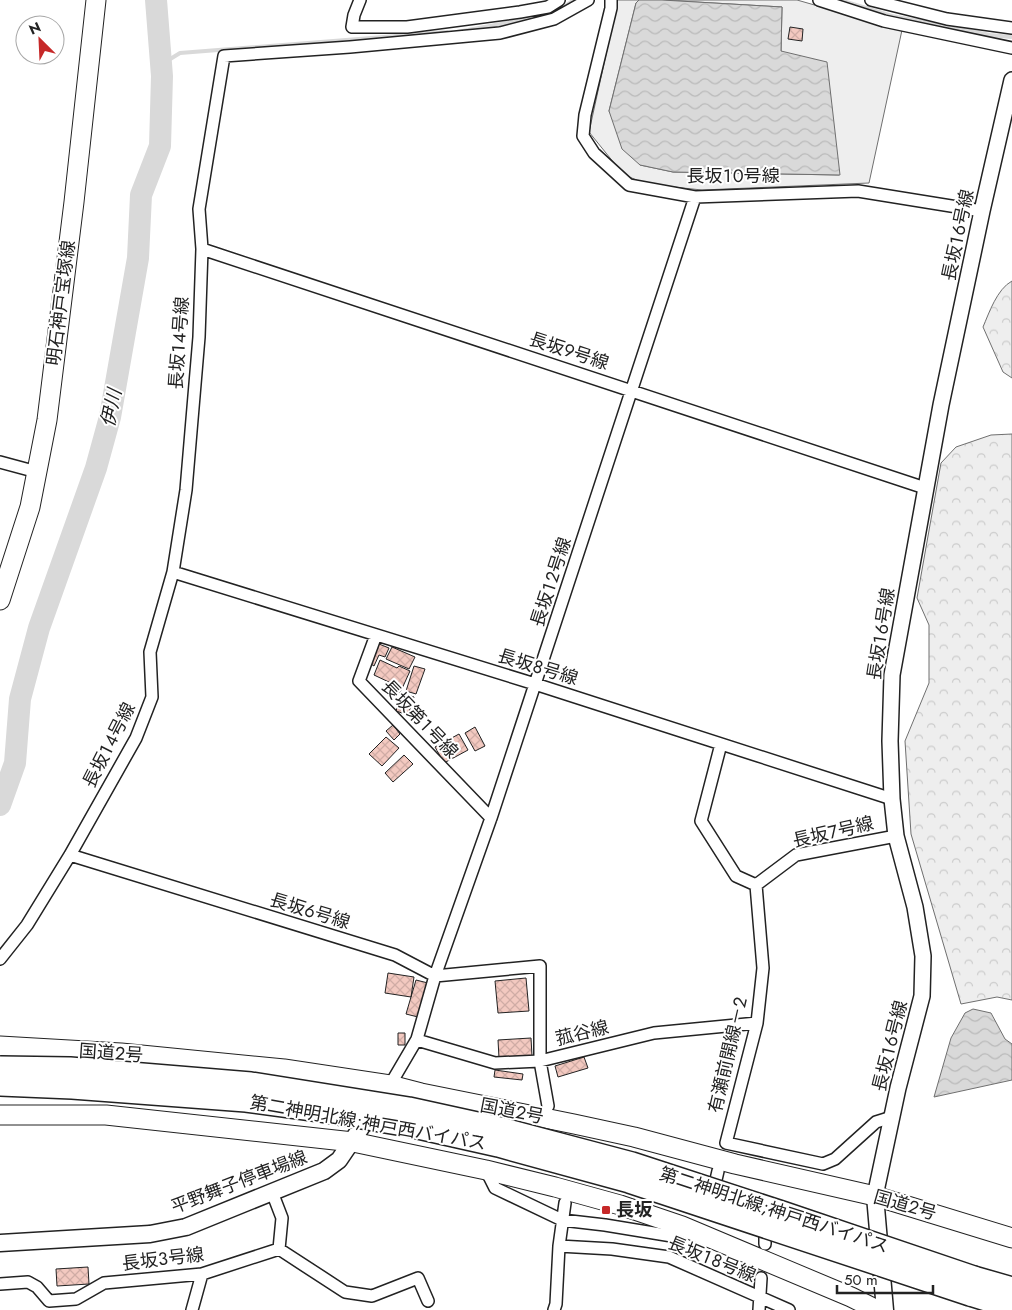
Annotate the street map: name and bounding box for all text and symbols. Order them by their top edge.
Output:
north arrow [15,15,65,65]
text: N [26,17,44,40]
street label: 長坂１０号線 [687,163,779,189]
street label: 長坂１６号線 [936,187,980,283]
street label: 明石神戸宝塚線 [40,239,82,367]
street label: 長坂１４号線 [163,296,195,390]
street label: 長坂９号線 [526,326,612,376]
water label: 伊川 [94,385,129,429]
street label: 長坂１２号線 [524,534,578,630]
street label: 長坂１６号線 [861,586,901,682]
street label: 長坂８号線 [495,643,581,691]
street label: 長坂第１号線 [376,674,464,764]
street label: 長坂１４号線 [76,698,142,792]
street label: 長坂７号線 [790,810,876,854]
street label: 長坂６号線 [267,887,353,935]
street label: 有瀬前開線－２ [702,994,754,1116]
street label: 長坂１６号線 [866,998,914,1094]
street label: 菰谷線 [553,1014,611,1052]
street label: 国道2号 [78,1038,144,1068]
street label: 第二神明北線;神戸西バイパス [248,1089,488,1157]
street label: 国道2号 [478,1092,546,1130]
street label: 平野舞子停車場線 [167,1144,311,1220]
street label: 第二神明北線;神戸西バイパス [656,1161,892,1259]
street label: 国道2号 [871,1184,939,1226]
place label: 長坂 [616,1197,653,1223]
marker: 長坂 [600,1204,612,1216]
street label: 長坂１８号線 [664,1230,760,1288]
street label: 長坂３号線 [120,1241,206,1277]
scale bar [837,1262,933,1294]
text: 50 m [844,1269,878,1291]

